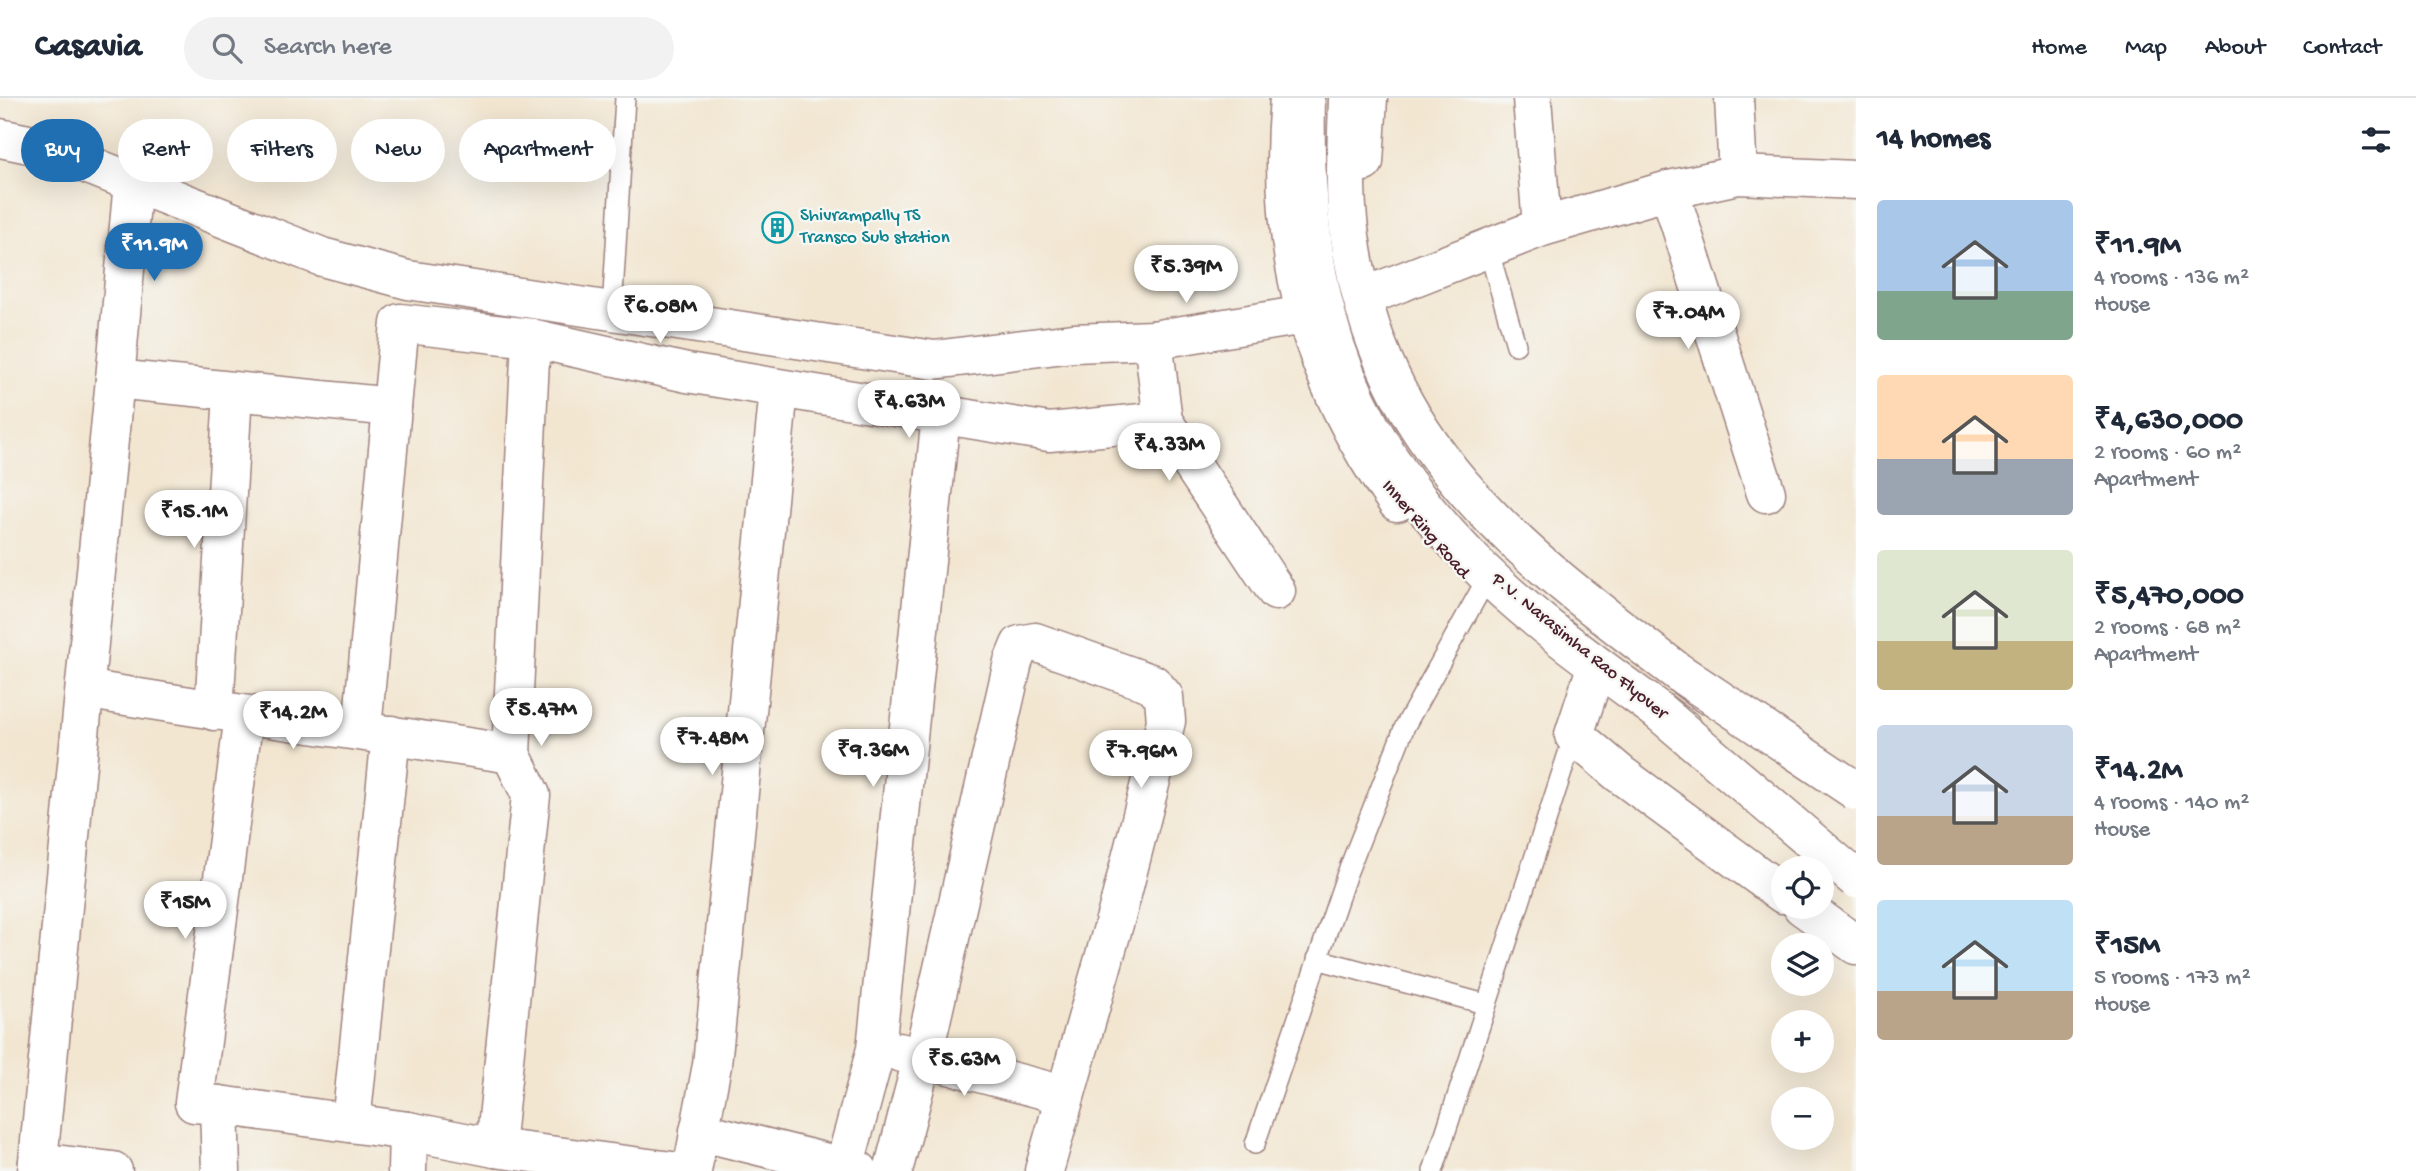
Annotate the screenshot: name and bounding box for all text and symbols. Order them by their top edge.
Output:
search box [184,17,674,80]
text: Casavia [35,29,142,67]
icon: search [208,29,246,67]
text: Search here [264,33,392,64]
text: Home [2031,34,2087,63]
text: Map [2125,34,2167,63]
text: About [2205,34,2265,63]
text: Contact [2303,34,2381,63]
chip: Buy [21,119,104,182]
chip: Rent [118,119,213,182]
chip: Filters [227,119,337,182]
chip: New [351,119,445,182]
chip: Apartment [459,119,616,182]
icon: filters [2357,121,2395,159]
text: 14 homes [1877,123,1990,158]
place label: Shivrampally TS Transco Sub station [799,205,950,250]
building icon: Shivrampally TS Transco Sub station [760,210,794,244]
pin: ₹11.9M [97,223,211,283]
icon: home [1933,228,2017,312]
text: ₹11.9M [2094,230,2181,265]
text: ₹11.9M [121,232,187,259]
pin: ₹5.39M [1129,246,1243,305]
text: ₹5.39M [1150,254,1222,281]
text: 4 rooms · 136 m² [2094,265,2249,292]
pin: ₹6.08M [603,286,717,345]
pin: ₹7.04M [1631,292,1745,351]
text: House [2094,292,2150,319]
text: ₹6.08M [623,294,697,321]
text: ₹7.04M [1652,300,1724,327]
pin: ₹4.63M [852,380,966,440]
text: ₹4.63M [874,389,944,416]
icon: home [1933,403,2017,487]
text: ₹4,630,000 [2094,405,2243,440]
pin: ₹4.33M [1112,424,1226,483]
text: ₹4.33M [1133,432,1205,459]
text: 2 rooms · 60 m² [2094,440,2241,467]
text: Apartment [2094,467,2198,494]
street label: Inner Ring Road [1376,476,1475,586]
pin: ₹15.1M [137,490,251,550]
text: ₹15.1M [160,499,228,526]
street label: P.V. Narasimha Rao Flyover [1485,568,1674,727]
icon: home [1933,578,2017,662]
text: ₹5,470,000 [2094,580,2244,615]
text: 2 rooms · 68 m² [2094,615,2241,642]
text: Apartment [2094,642,2198,669]
pin: ₹5.47M [484,688,598,748]
pin: ₹14.2M [236,692,350,751]
text: ₹5.47M [505,697,577,724]
text: ₹14.2M [259,700,327,727]
pin: ₹7.48M [655,718,769,777]
text: ₹7.48M [676,726,748,753]
pin: ₹9.36M [816,730,930,789]
pin: ₹7.96M [1084,730,1198,790]
text: ₹9.36M [837,738,909,765]
text: ₹7.96M [1105,739,1177,766]
icon: home [1933,753,2017,837]
text: ₹14.2M [2094,755,2182,790]
text: 4 rooms · 140 m² [2094,790,2249,817]
text: House [2094,817,2150,844]
map controls [1771,856,1834,1150]
button: locate [1771,856,1834,919]
pin: ₹15M [144,882,226,941]
text: ₹15M [160,890,210,917]
icon: home [1933,928,2017,1012]
text: ₹15M [2094,930,2160,965]
button: layers [1771,933,1834,996]
text: 5 rooms · 173 m² [2094,965,2251,992]
text: House [2094,992,2150,1019]
button: + [1771,1010,1834,1073]
pin: ₹5.63M [907,1038,1021,1098]
text: ₹5.63M [928,1047,1000,1074]
button: − [1771,1087,1834,1150]

